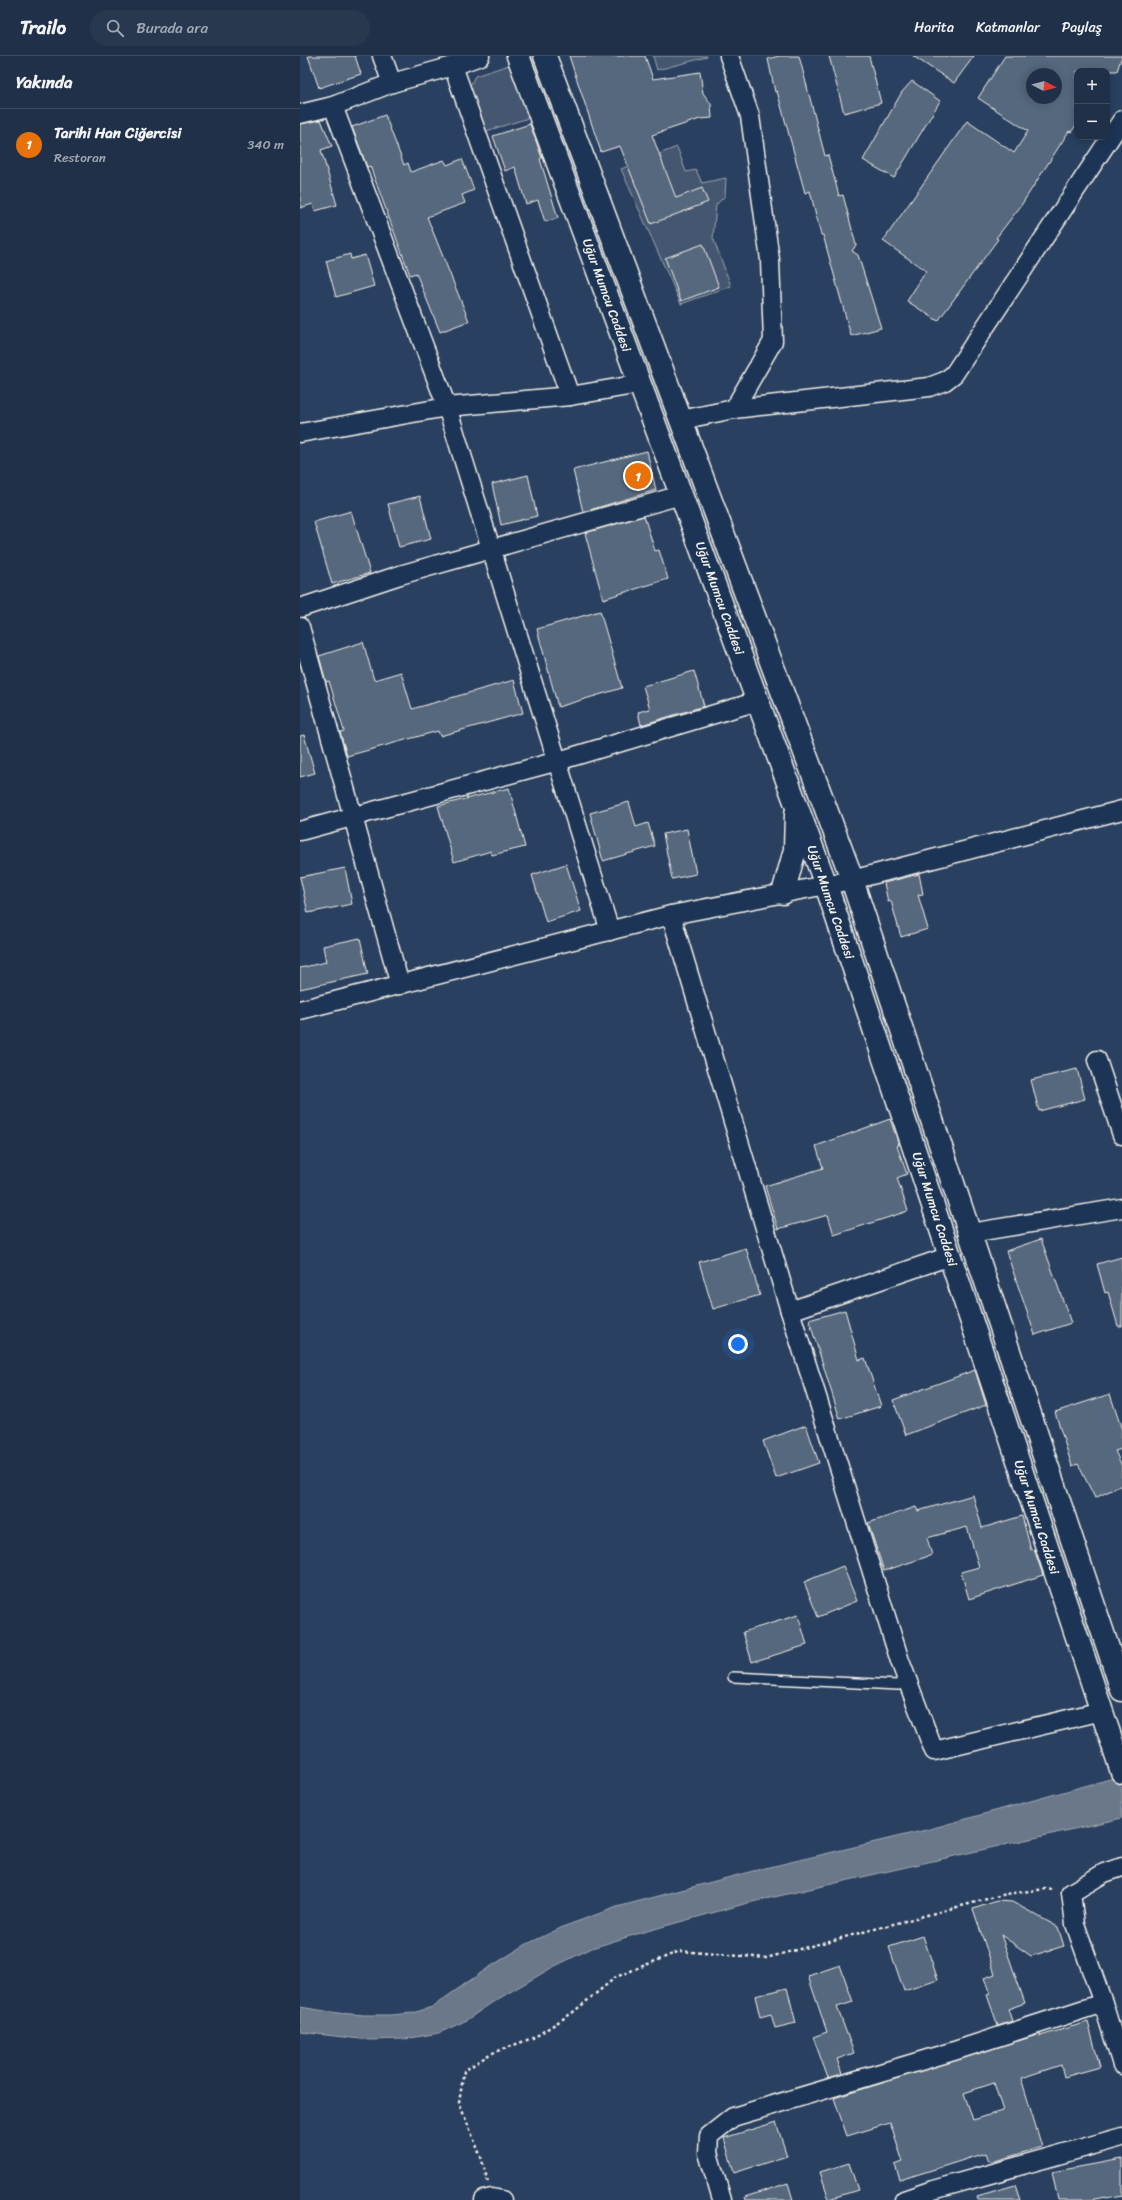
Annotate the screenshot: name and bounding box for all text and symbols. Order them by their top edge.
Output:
search box [90,10,370,46]
text: Trailo [20,11,66,44]
text: Burada ara [136,15,208,41]
text: Harita [914,15,954,40]
text: Katmanlar [976,15,1040,40]
text: Paylaş [1062,15,1102,40]
icon: search [104,17,126,39]
text: Yakında [16,67,72,97]
north arrow [1026,68,1062,104]
map controls [1074,68,1110,140]
button: + [1074,68,1110,104]
button: − [1074,104,1110,140]
text: Tarihi Han Ciğercisi [54,120,181,146]
text: 1 [26,133,32,156]
text: 340 m [247,133,284,156]
text: Restoran [54,146,106,169]
street label: Uğur Mumcu Caddesi [576,235,638,355]
pin: 1 [625,461,651,491]
street label: Uğur Mumcu Caddesi [689,538,751,658]
street label: Uğur Mumcu Caddesi [801,842,861,962]
street label: Uğur Mumcu Caddesi [906,1149,964,1270]
your location [728,1334,748,1354]
street label: Uğur Mumcu Caddesi [1008,1457,1066,1578]

